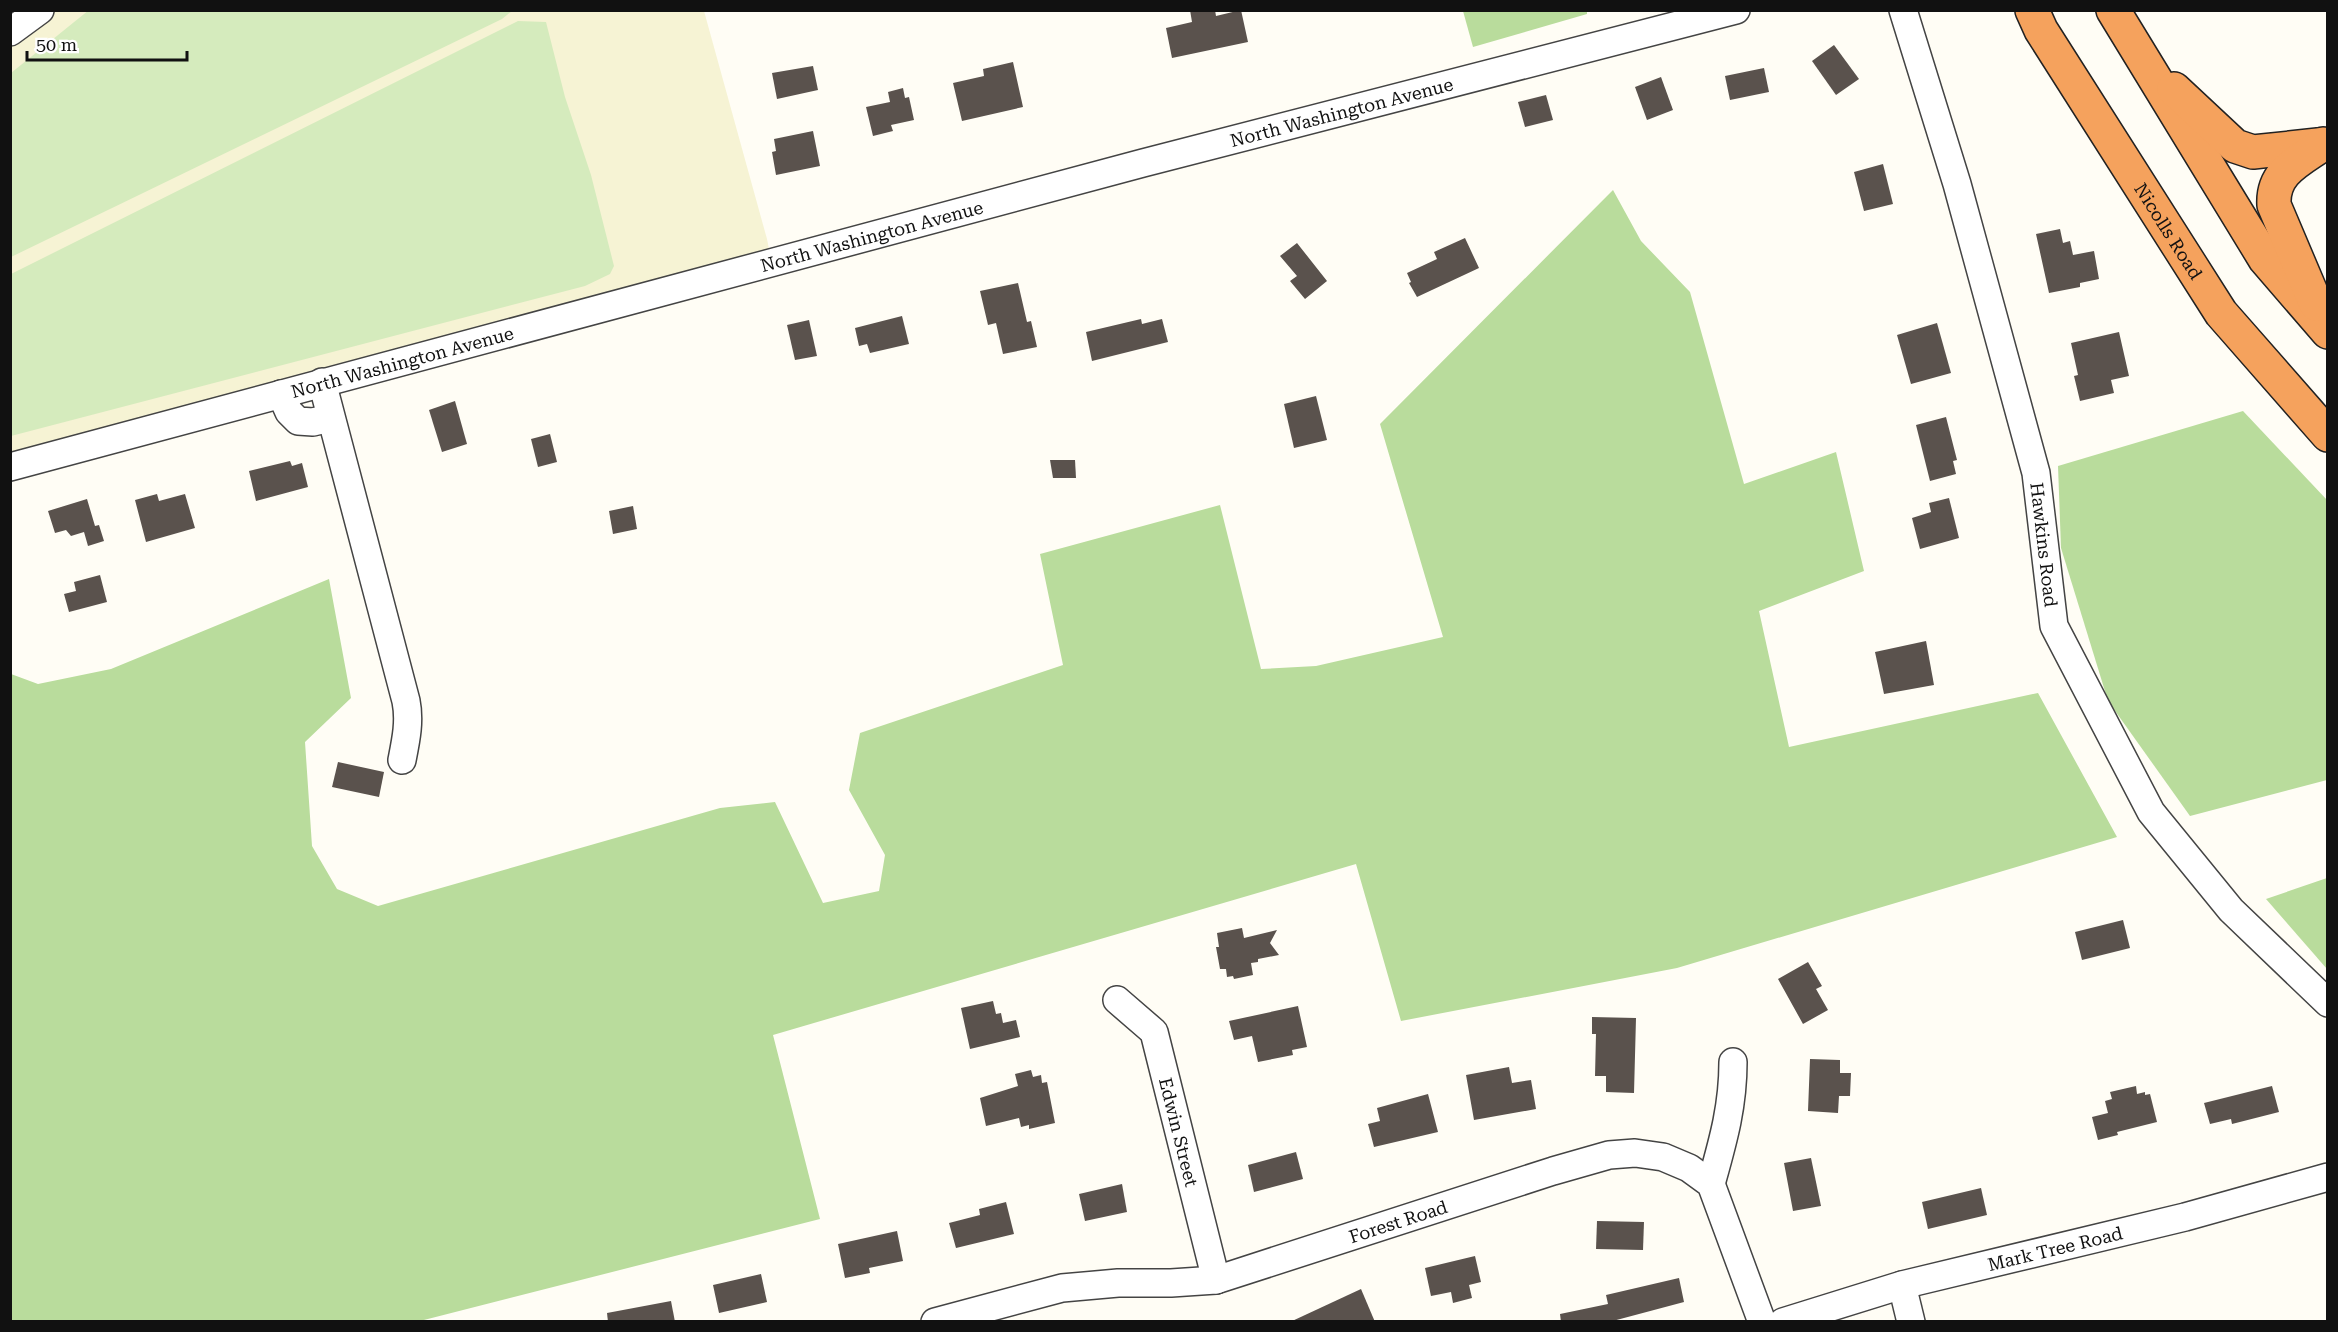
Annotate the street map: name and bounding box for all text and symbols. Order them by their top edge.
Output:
scale bar [27,24,188,62]
text: 50 m [36,34,77,55]
street label: North Washington Avenue [1228,73,1455,151]
street label: Nicolls Road [2130,179,2207,283]
street label: North Washington Avenue [758,196,985,276]
street label: North Washington Avenue [289,322,516,402]
street label: Hawkins Road [2027,481,2062,609]
street label: Edwin Street [1155,1075,1203,1189]
street label: Forest Road [1346,1195,1450,1247]
street label: Mark Tree Road [1986,1222,2125,1275]

